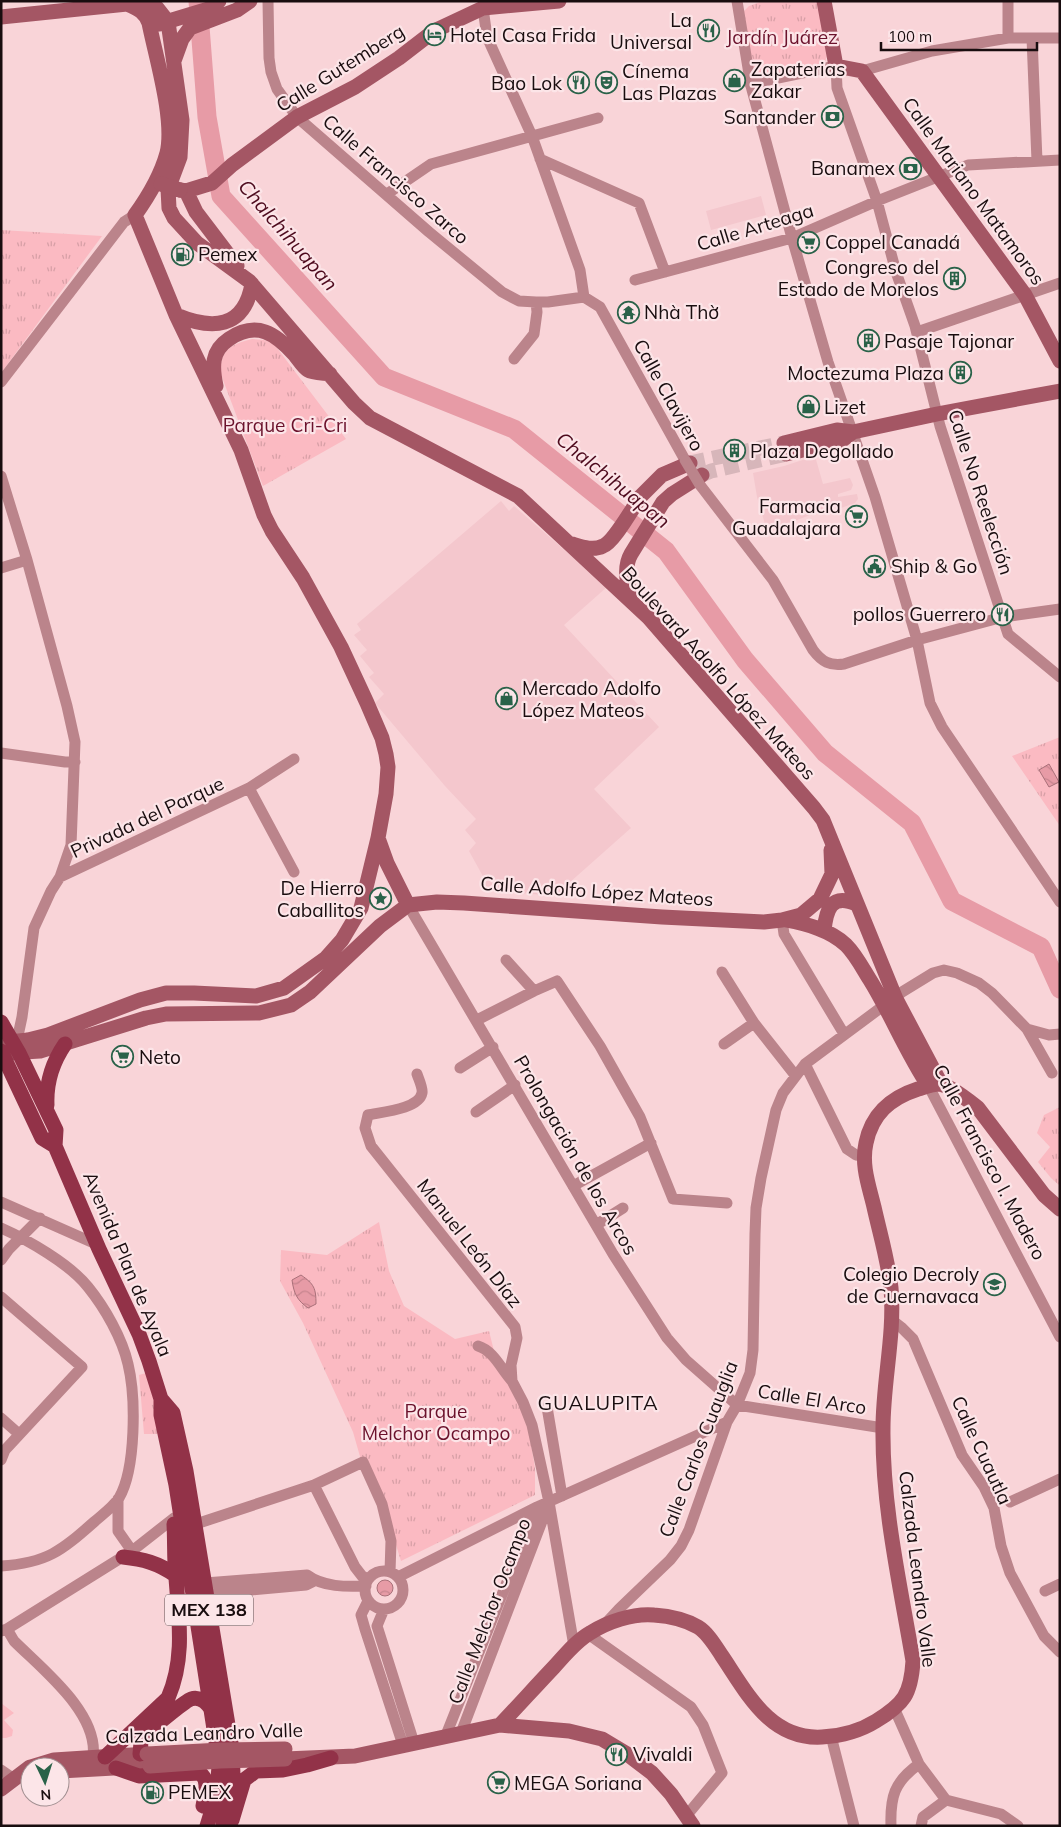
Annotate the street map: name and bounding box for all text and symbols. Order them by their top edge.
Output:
place label: La Universal [610,8,692,54]
street label: Calle Gutemberg [271,19,409,117]
restaurant icon: La Universal [696,19,720,43]
scale bar [881,20,1037,52]
hotel icon: Hotel Casa Frida [422,23,446,47]
place label: Hotel Casa Frida [450,23,596,47]
park label: Jardín Juárez [726,25,838,49]
text: 100 m [888,27,932,46]
place label: Zapaterias Zakar [751,57,845,103]
place label: Cínema Las Plazas [622,59,717,105]
shop icon: Zapaterias Zakar [723,68,747,92]
theatre icon: Cínema Las Plazas [594,70,618,94]
place label: Bao Lok [491,71,562,95]
restaurant icon: Bao Lok [566,71,590,95]
street label: Calle Mariano Matamoros [898,92,1050,290]
place label: Santander [724,105,816,129]
bank icon: Santander [820,105,844,129]
street label: Calle Francisco Zarco [318,109,474,249]
place label: Banamex [811,156,895,180]
bank icon: Banamex [899,156,923,180]
water label: Chalchihuapan [233,174,344,296]
street label: Calle Arteaga [694,198,816,256]
supermarket icon: Coppel Canadá [797,230,821,254]
place label: Coppel Canadá [825,230,960,254]
fuel station icon: Pemex [170,242,194,266]
place label: Pemex [198,242,257,266]
place label: Congreso del Estado de Morelos [778,255,939,301]
building icon: Congreso del Estado de Morelos [943,266,967,290]
temple icon: Nhà Thờ [616,300,640,324]
place label: Nhà Thờ [644,300,719,324]
building icon: Pasaje Tajonar [856,329,880,353]
place label: Pasaje Tajonar [884,329,1014,353]
street label: Calle Clavijero [628,335,710,455]
place label: Moctezuma Plaza [787,361,944,385]
building icon: Moctezuma Plaza [948,361,972,385]
shop icon: Lizet [796,395,820,419]
place label: Lizet [824,395,866,419]
street label: Calle No Reelección [943,406,1019,578]
park label: Parque Cri-Cri [223,413,347,437]
water label: Chalchihuapan [551,426,675,533]
building icon: Plaza Degollado [722,439,746,463]
place label: Plaza Degollado [750,439,894,463]
place label: Farmacia Guadalajara [732,494,841,540]
supermarket icon: Farmacia Guadalajara [845,505,869,529]
public building icon: Ship & Go [863,554,887,578]
place label: Ship & Go [891,554,977,578]
street label: Boulevard Adolfo López Mateos [617,561,821,785]
place label: pollos Guerrero [853,602,986,626]
restaurant icon: pollos Guerrero [990,602,1014,626]
place label: Mercado Adolfo López Mateos [522,676,661,722]
shop icon: Mercado Adolfo López Mateos [494,687,518,711]
street label: Privada del Parque [66,771,228,863]
street label: Calle Adolfo López Mateos [480,871,714,911]
place label: De Hierro Caballitos [277,876,364,922]
place icon: De Hierro Caballitos [368,887,392,911]
supermarket icon: Neto [111,1045,135,1069]
place label: Neto [139,1045,181,1069]
street label: Prolongación de los Arcos [509,1051,643,1259]
street label: Calle Francisco I. Madero [928,1060,1052,1264]
street label: Avenida Plan de Ayala [78,1168,178,1360]
street label: Manuel León Díaz [412,1174,528,1312]
place label: Colegio Decroly de Cuernavaca [843,1262,979,1308]
school or university icon: Colegio Decroly de Cuernavaca [983,1273,1007,1297]
street label: Calle Carlos Cuauglia [653,1357,743,1541]
street label: Calle El Arco [756,1379,868,1419]
district label: GUALUPITA [537,1390,659,1415]
street label: Calle Cuautla [946,1392,1018,1508]
park label: Parque Melchor Ocampo [362,1399,510,1445]
street label: Calzada Leandro Valle [894,1469,942,1669]
street label: Calle Melchor Ocampo [442,1515,536,1707]
road number: MEX 138 [165,1594,253,1626]
street label: Calzada Leandro Valle [105,1718,303,1748]
restaurant icon: Vivaldi [605,1742,629,1766]
place label: Vivaldi [633,1742,693,1766]
north arrow [20,1757,70,1807]
supermarket icon: MEGA Soriana [486,1771,510,1795]
place label: MEGA Soriana [514,1771,642,1795]
fuel station icon: PEMEX [140,1780,164,1804]
place label: PEMEX [168,1780,232,1804]
text: N [40,1786,52,1804]

